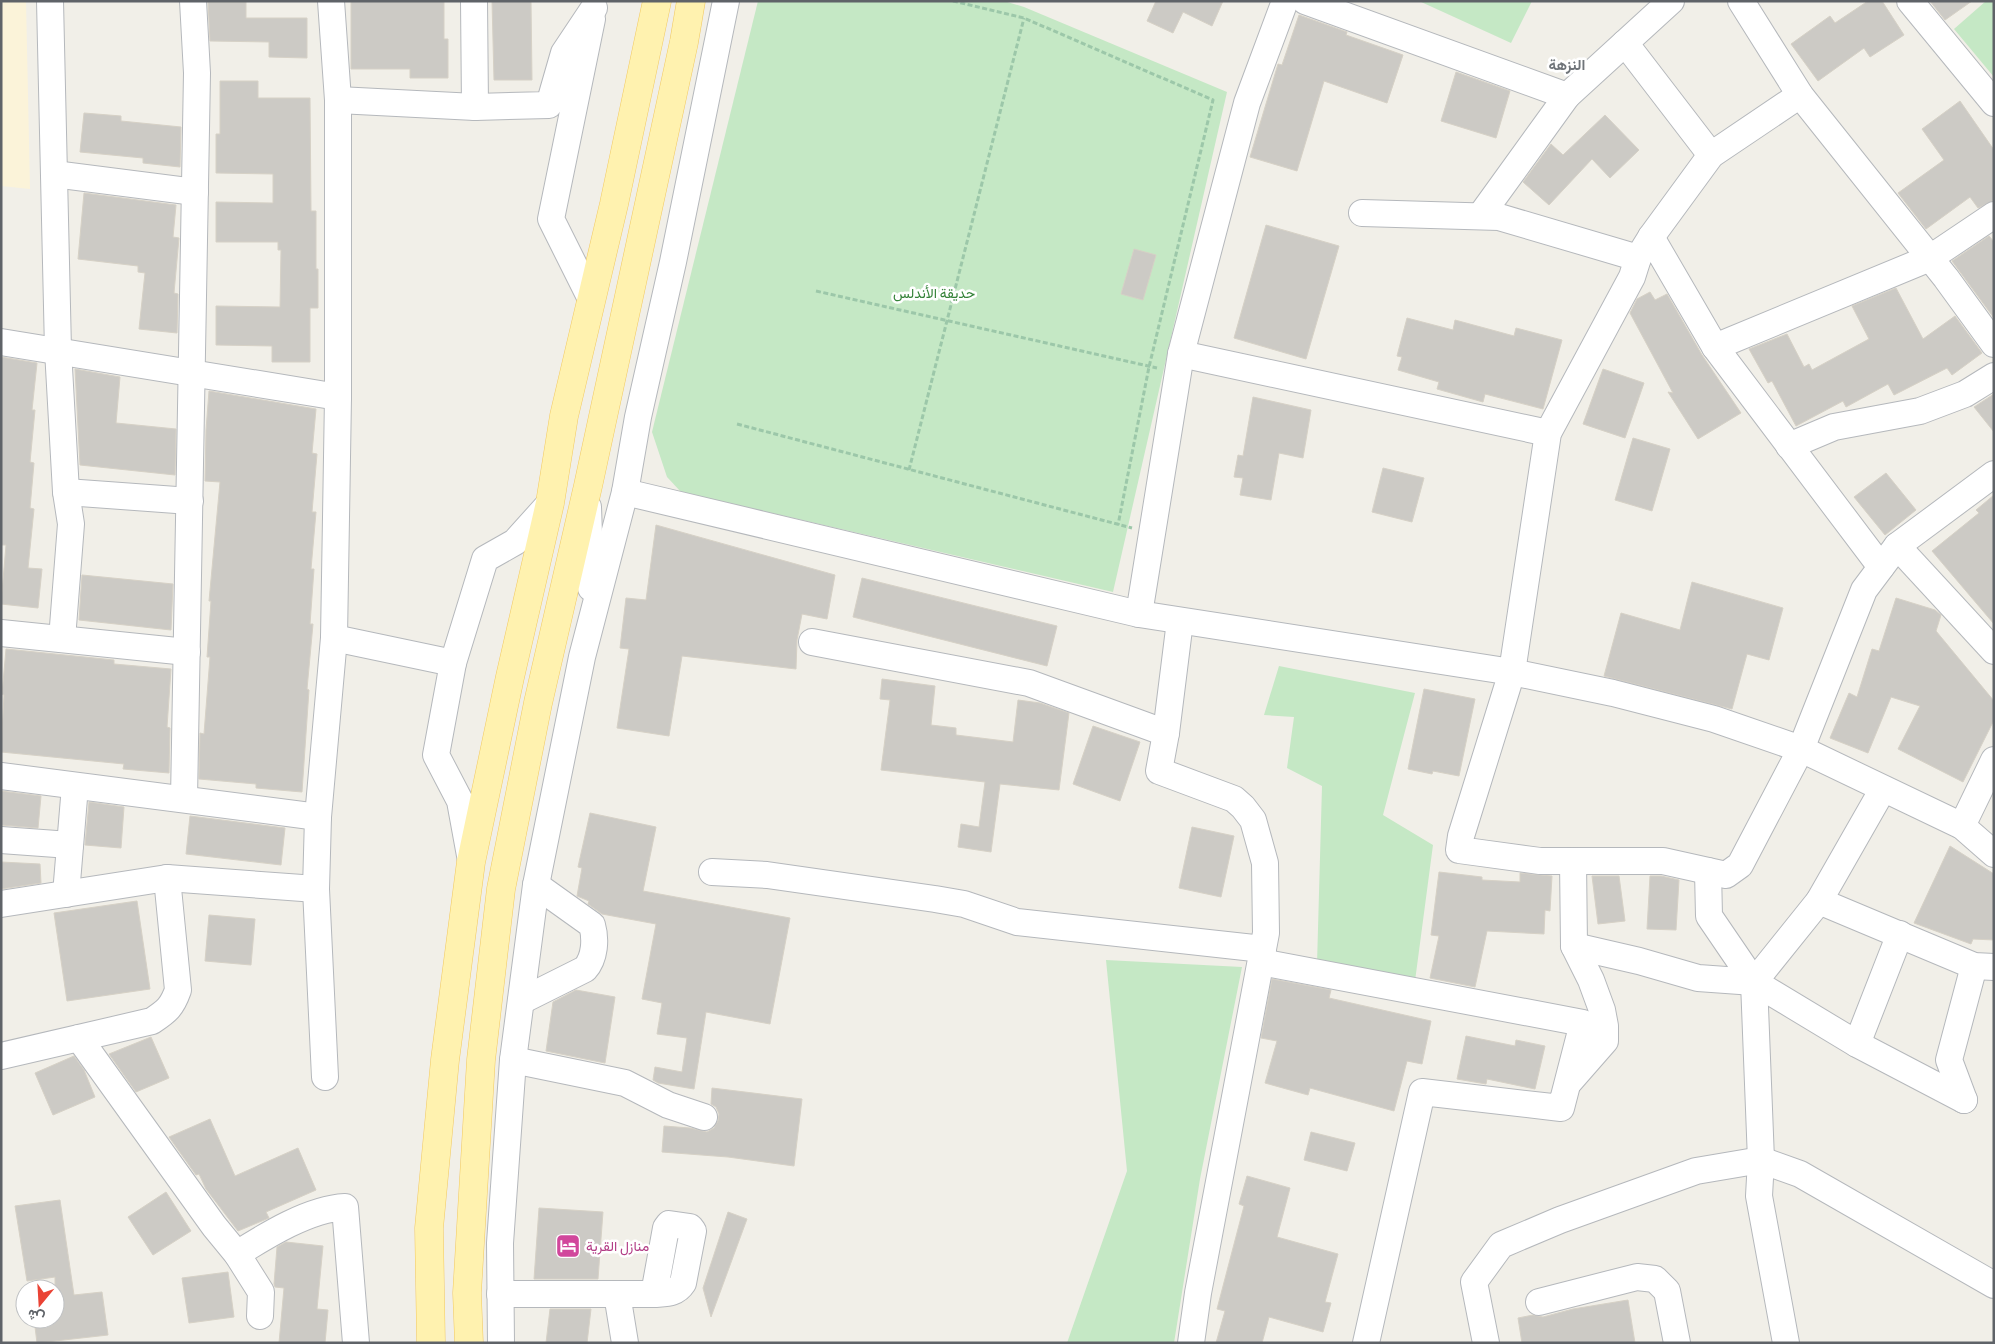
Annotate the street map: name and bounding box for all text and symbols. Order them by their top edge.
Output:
district label: النزهة [1549,55,1585,76]
park label: حديقة الأندلس [893,284,975,304]
hotel icon: منازل القرية [555,1233,581,1259]
place label: منازل القرية [586,1237,649,1257]
north arrow [15,1279,65,1329]
text: ش [25,1303,47,1328]

